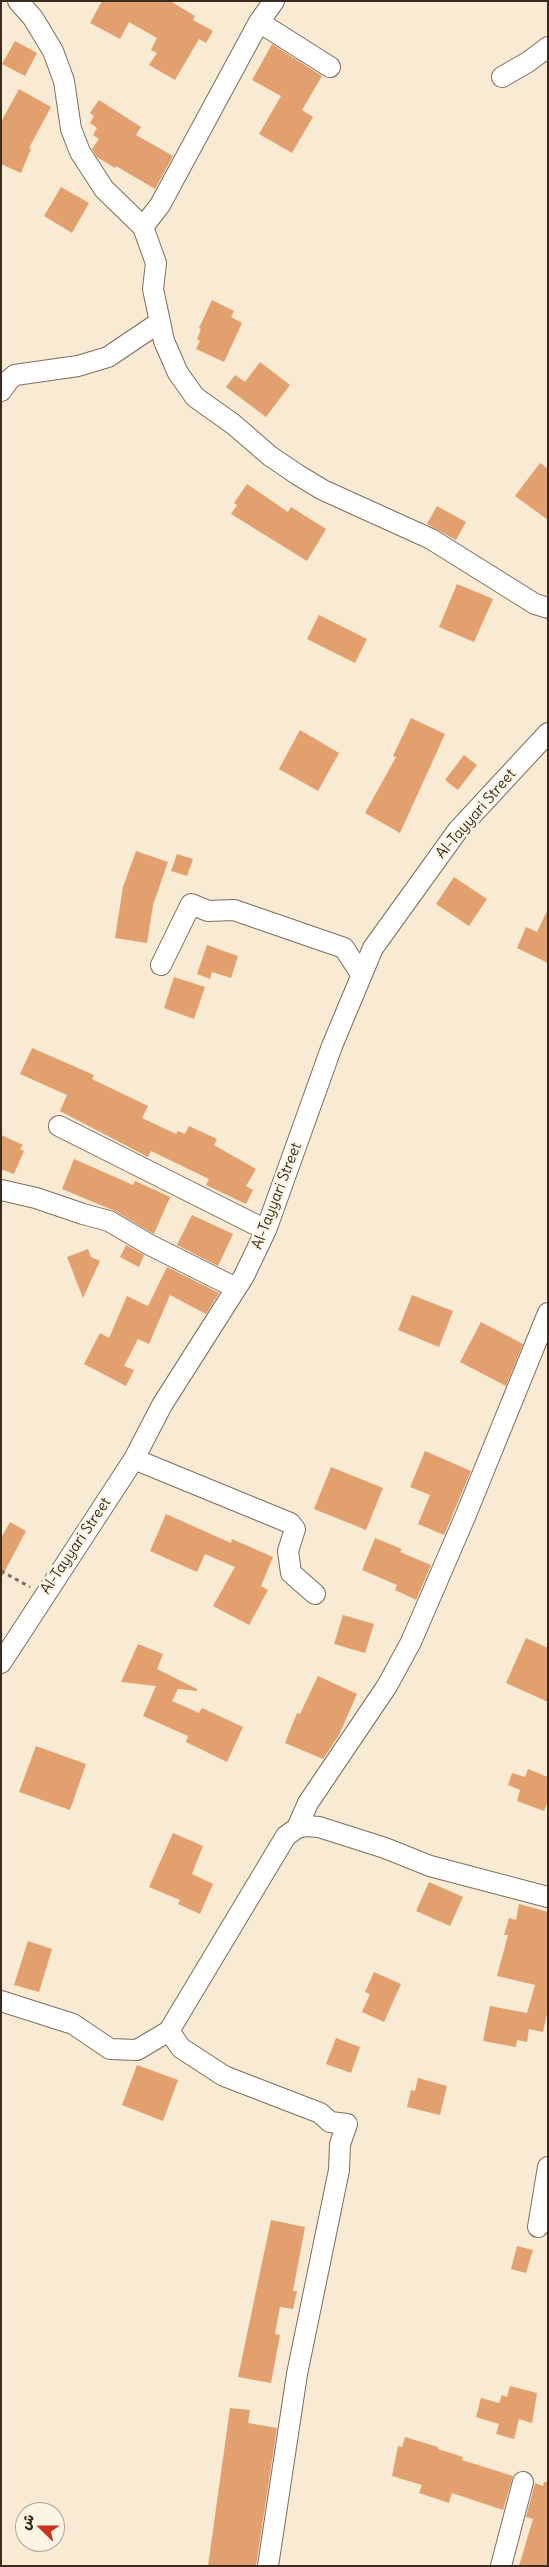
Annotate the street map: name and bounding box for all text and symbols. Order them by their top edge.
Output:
street label: Al-Tayyari Street [432,766,520,862]
street label: Al-Tayyari Street [248,1140,306,1252]
street label: Al-Tayyari Street [37,1494,115,1598]
north arrow [15,2502,65,2552]
text: ش [16,2511,38,2532]

